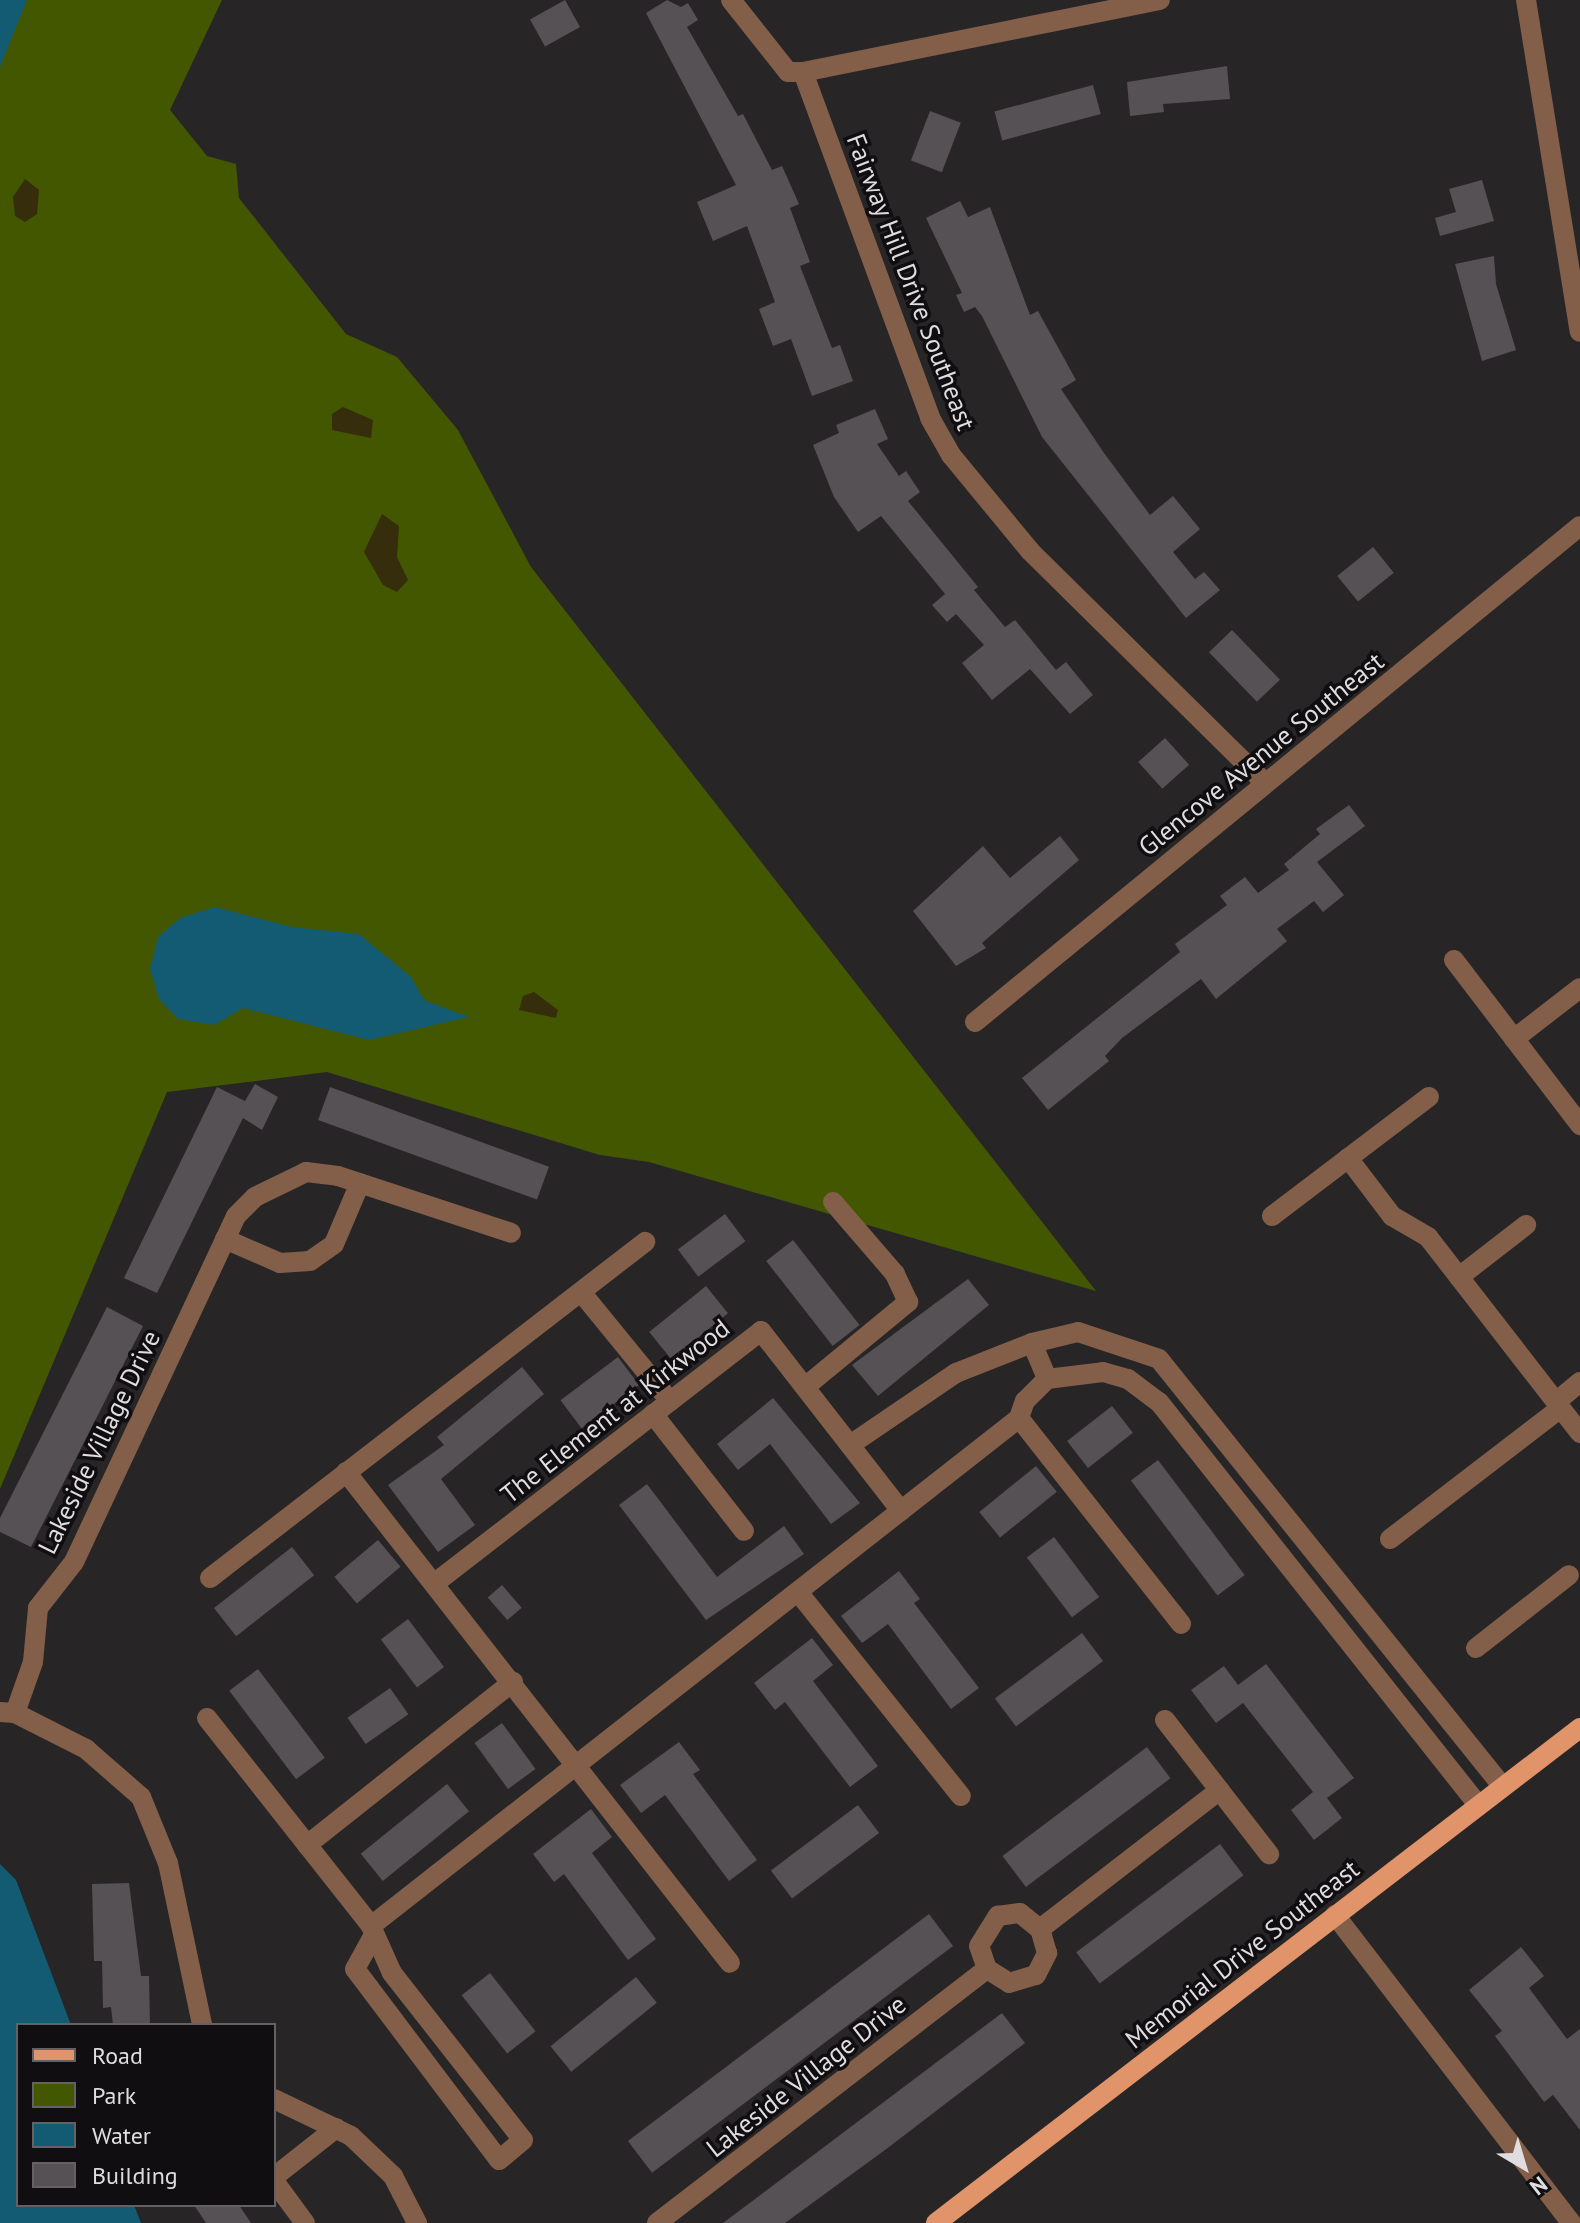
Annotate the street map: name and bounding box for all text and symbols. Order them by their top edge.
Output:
street label: Fairway Hill Drive Southeast [840,129,982,435]
street label: Glencove Avenue Southeast [1132,645,1390,863]
street label: The Element at Kirkwood [495,1312,735,1510]
street label: Lakeside Village Drive [31,1325,167,1559]
street label: Memorial Drive Southeast [1119,1853,1365,2055]
street label: Lakeside Village Drive [700,1988,912,2164]
legend [16,2023,276,2207]
text: Road [92,2040,143,2071]
text: Park [92,2080,136,2111]
text: Water [92,2120,151,2151]
north arrow [1484,2127,1564,2207]
text: Building [92,2160,178,2191]
text: N [1524,2170,1553,2201]

